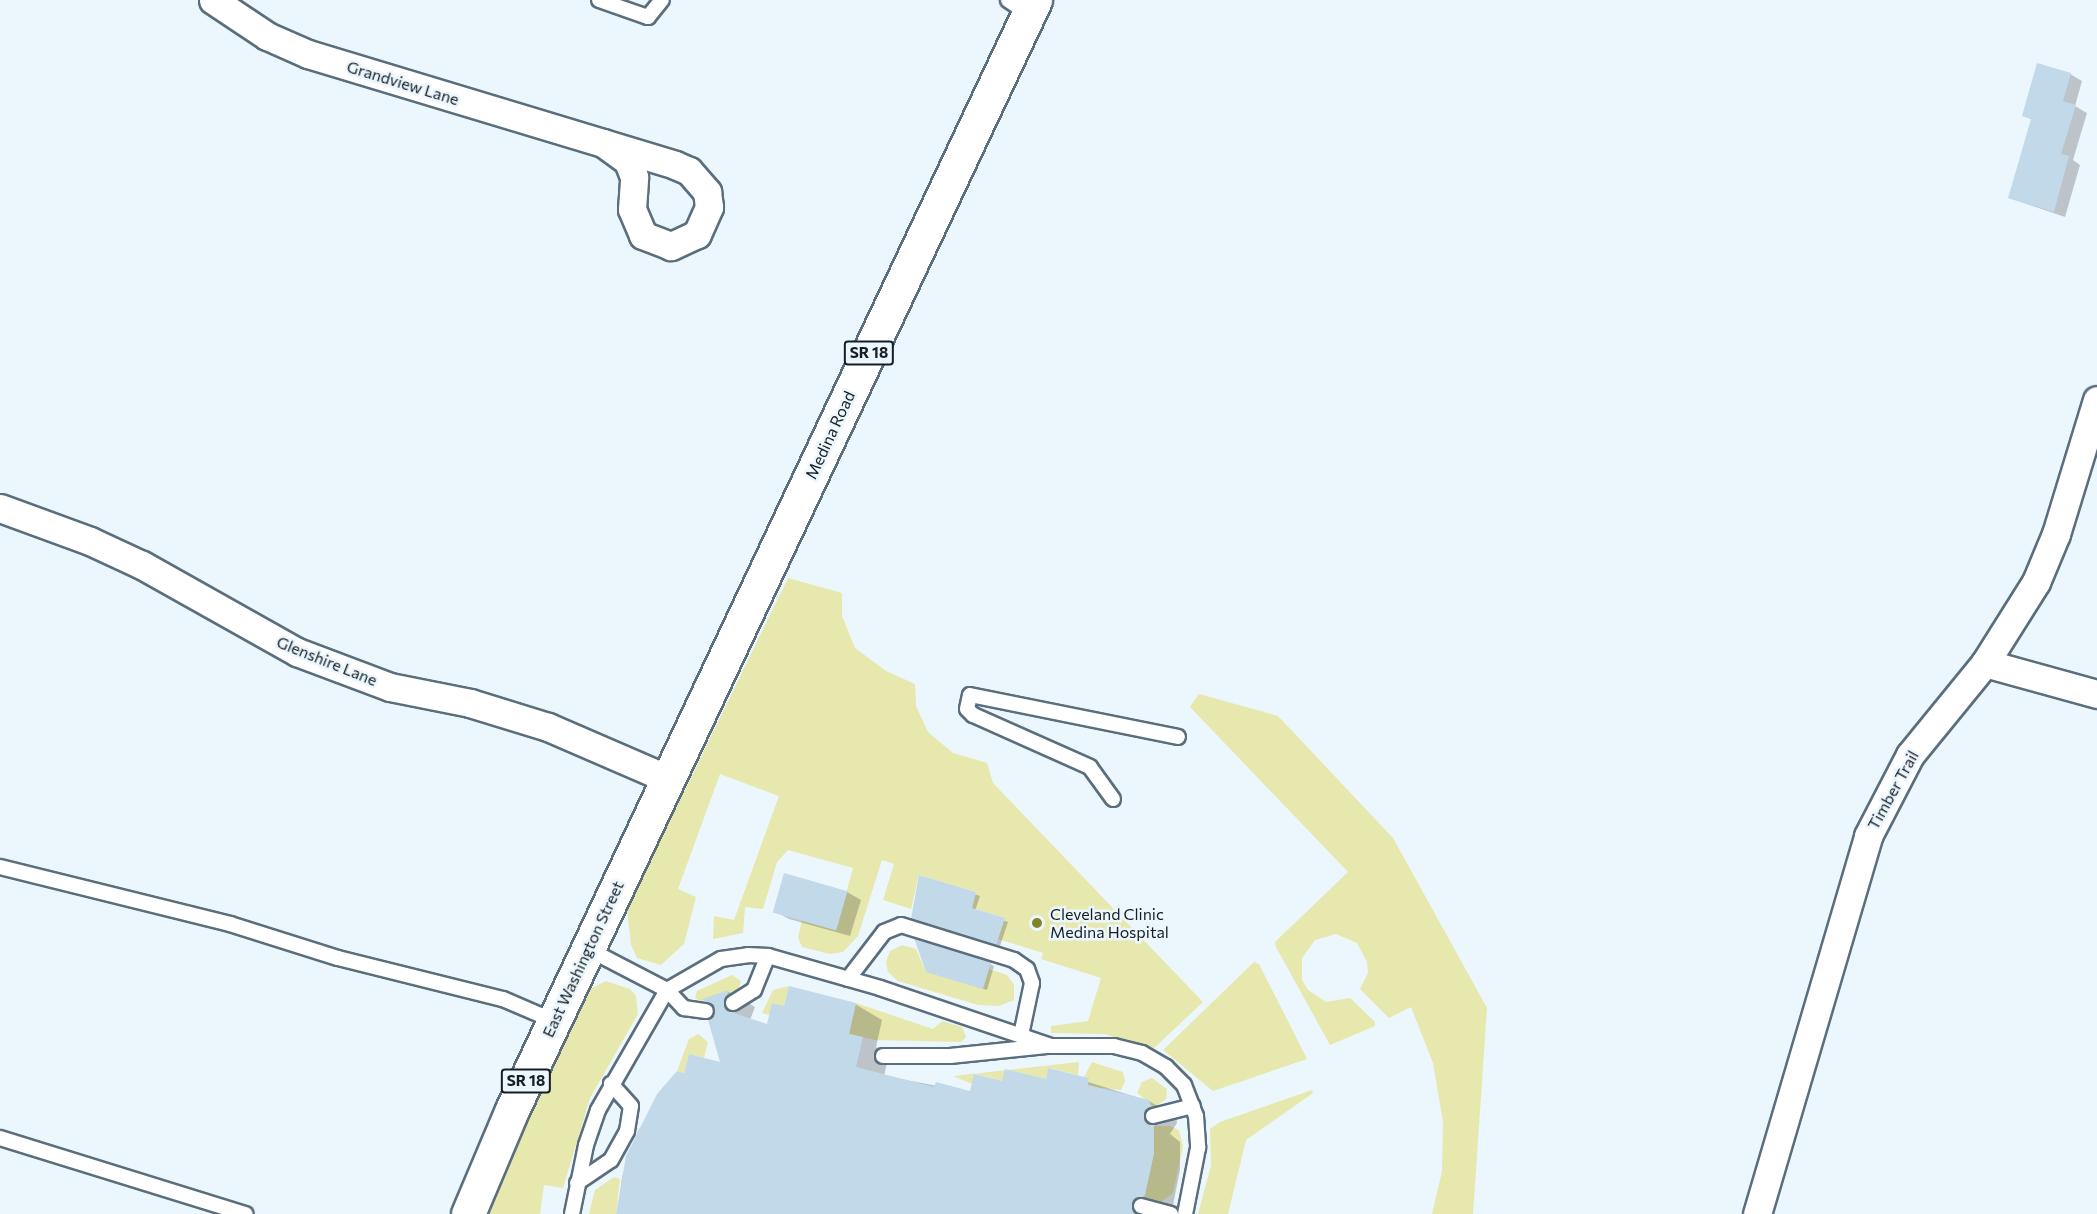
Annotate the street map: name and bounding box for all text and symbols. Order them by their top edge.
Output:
street label: Grandview Lane [345,57,461,109]
road number: SR 18 [844,341,894,365]
street label: Medina Road [801,388,859,482]
street label: Glenshire Lane [274,632,380,690]
street label: Timber Trail [1863,747,1923,833]
street label: East Washington Street [538,878,628,1040]
place label: Cleveland Clinic Medina Hospital [1050,904,1169,942]
marker: Cleveland Clinic Medina Hospital [1028,914,1046,932]
road number: SR 18 [500,1069,552,1093]

